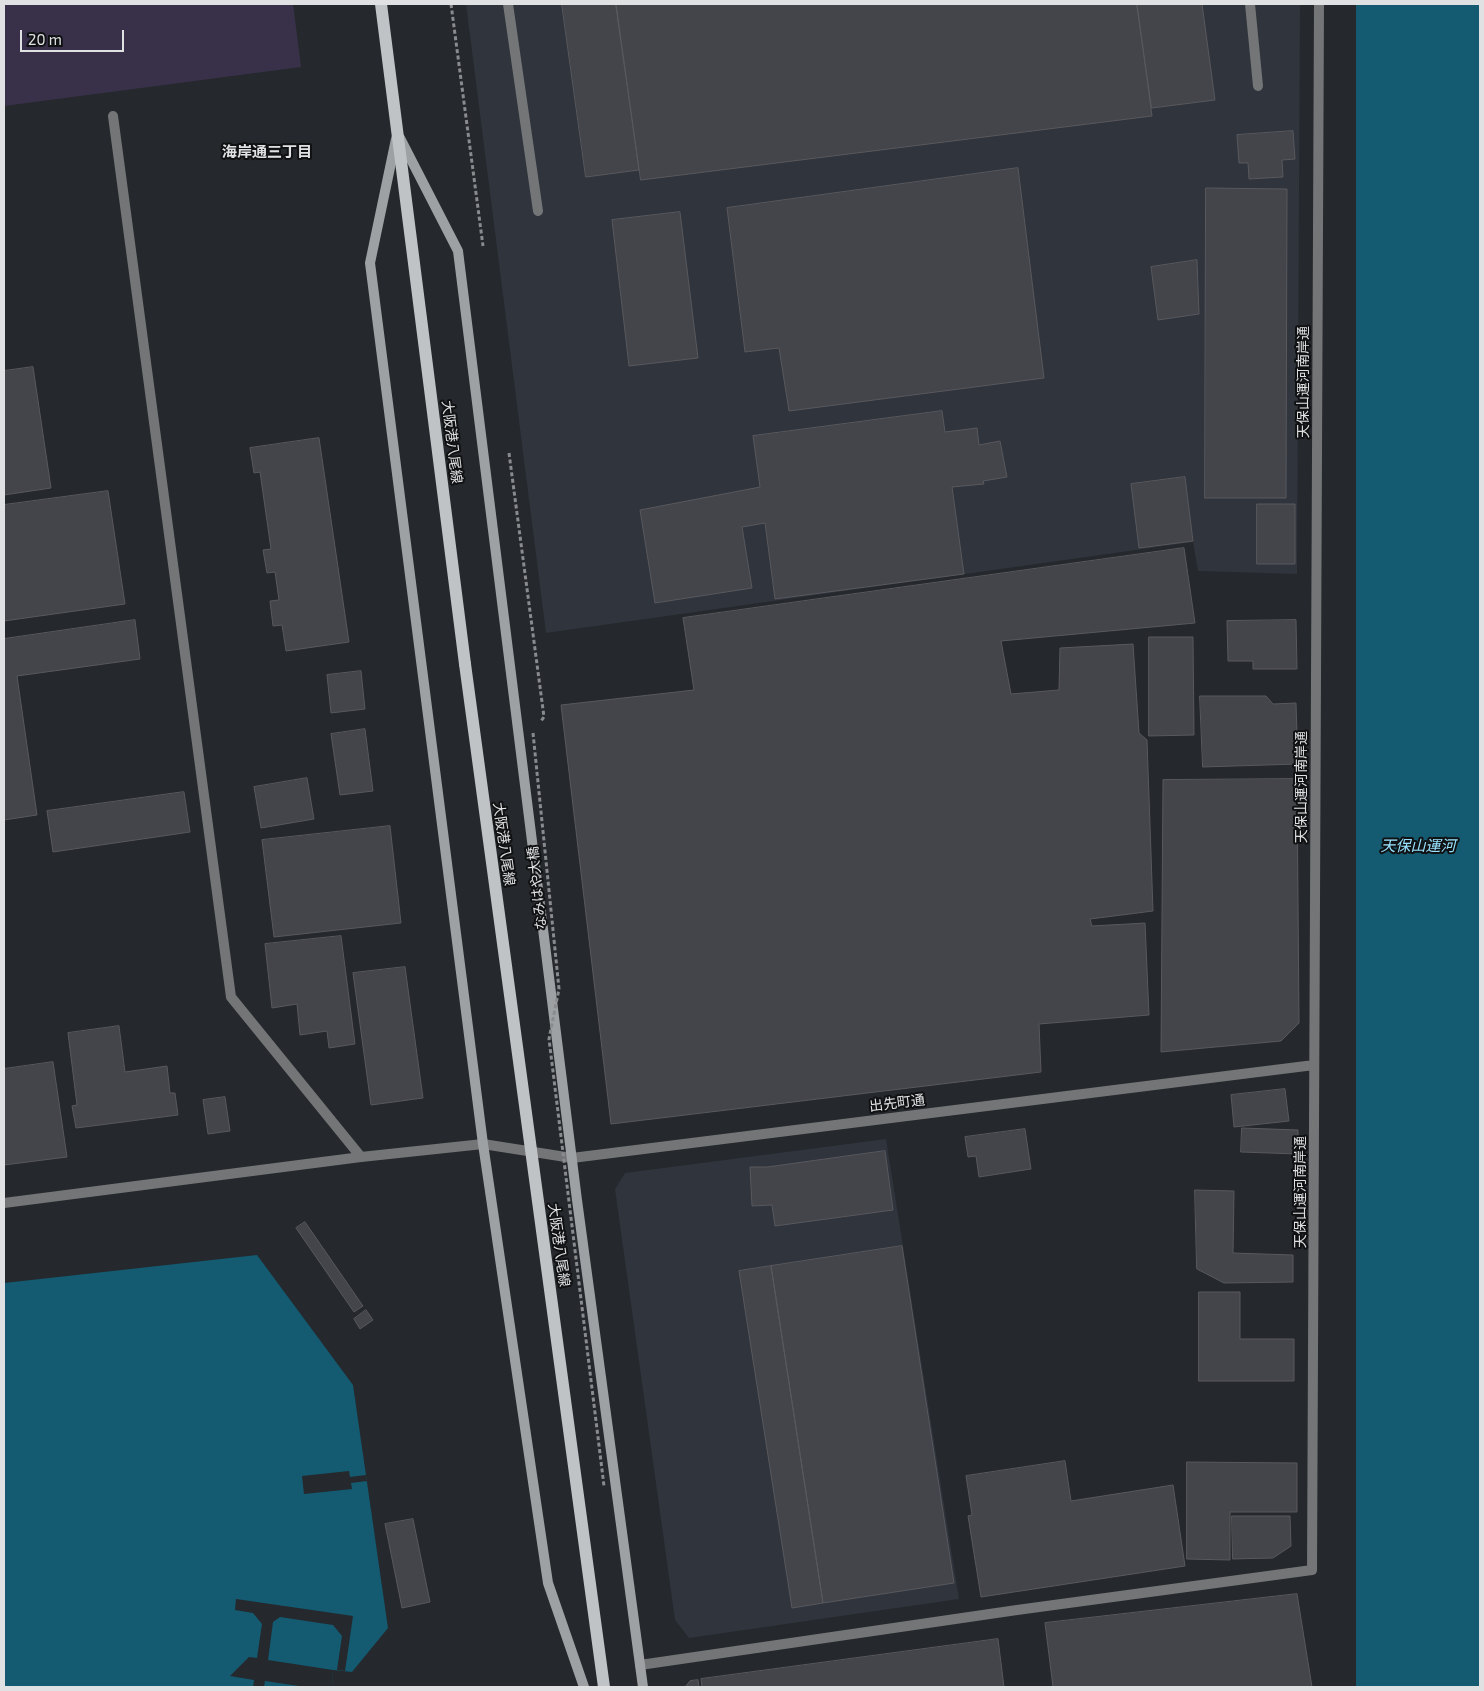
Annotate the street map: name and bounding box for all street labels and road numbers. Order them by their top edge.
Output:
street label: 天保山運河南岸通 [1295,326,1311,438]
street label: 大阪港八尾線 [439,399,465,485]
street label: 天保山運河南岸通 [1293,731,1309,843]
street label: 大阪港八尾線 [490,801,518,887]
street label: なみはや大橋 [524,845,550,931]
street label: 出先町通 [868,1091,926,1115]
street label: 天保山運河南岸通 [1292,1136,1308,1248]
street label: 大阪港八尾線 [545,1202,573,1288]

